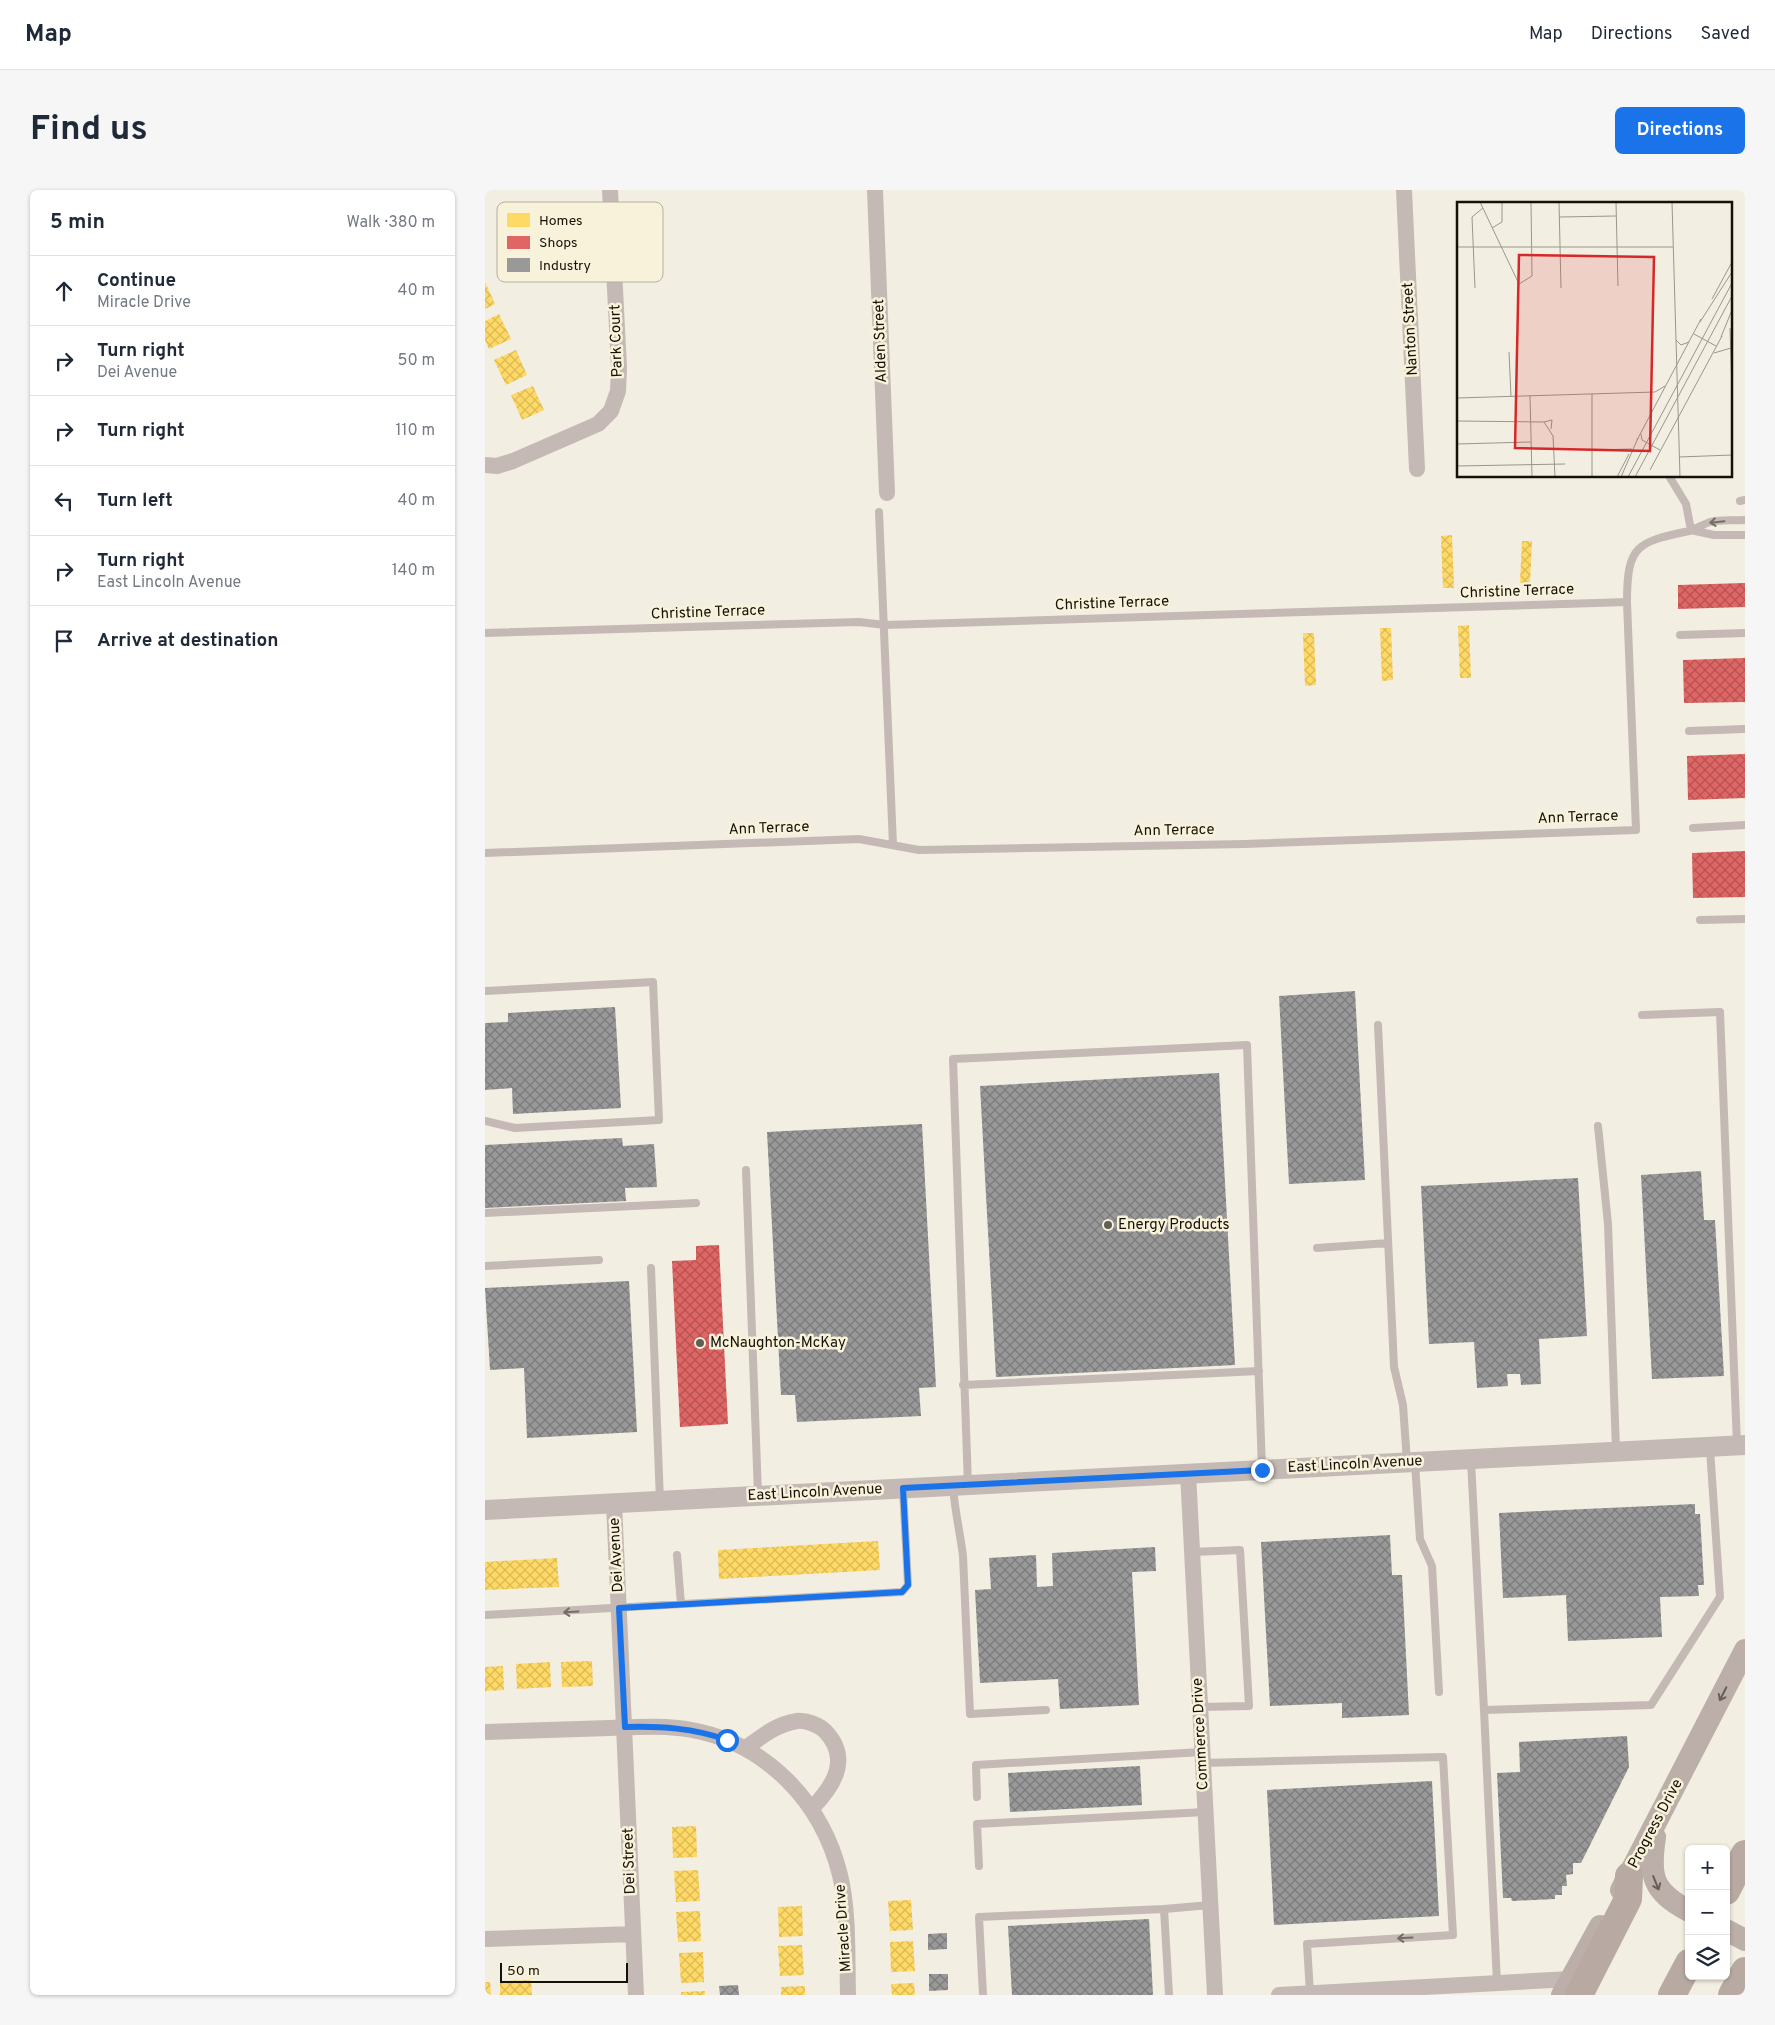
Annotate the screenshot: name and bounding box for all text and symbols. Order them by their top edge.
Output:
text: Map [25,20,72,50]
text: Map [1529,23,1563,46]
text: Directions [1591,23,1673,46]
text: Saved [1701,23,1750,46]
button: Directions [1615,107,1745,154]
text: Find us [30,108,148,152]
legend [497,202,663,282]
inset map [1457,202,1733,478]
text: 5 min [50,209,105,236]
text: Walk · 380 m [347,213,435,233]
text: Homes [539,213,583,230]
text: Shops [539,235,578,252]
text: Industry [539,258,591,275]
text: Continue [97,269,176,293]
icon: ahead [50,277,78,305]
text: 40 m [397,281,435,301]
street label: Nanton Street [1399,282,1423,376]
text: Miracle Drive [97,293,191,313]
street label: Alden Street [870,299,892,383]
street label: Park Court [606,304,628,378]
text: Turn right [97,339,185,363]
icon: right [50,347,78,375]
text: 50 m [398,351,435,371]
text: Dei Avenue [97,363,177,383]
icon: right [50,417,78,445]
text: Turn right [97,419,185,443]
text: 110 m [395,421,435,441]
icon: left [50,487,78,515]
text: Turn left [97,489,173,513]
text: 40 m [397,491,435,511]
one-way arrow [1710,517,1726,527]
text: Turn right [97,549,185,573]
icon: right [50,557,78,585]
text: 140 m [392,561,435,581]
text: East Lincoln Avenue [97,573,241,593]
street label: Christine Terrace [1460,581,1574,603]
street label: Christine Terrace [1055,593,1169,615]
street label: Christine Terrace [651,602,765,624]
icon: arrive [50,627,78,655]
text: Arrive at destination [97,629,278,653]
street label: Ann Terrace [1537,807,1619,829]
street label: Ann Terrace [728,818,810,840]
street label: Ann Terrace [1133,821,1215,841]
place label: Energy Products [1118,1216,1230,1235]
marker: Energy Products [1102,1219,1114,1231]
place label: McNaughton-McKay [710,1334,846,1353]
marker: McNaughton-McKay [694,1337,706,1349]
street label: East Lincoln Avenue [1287,1452,1423,1478]
route end [1251,1459,1274,1482]
street label: East Lincoln Avenue [747,1480,883,1506]
street label: Dei Avenue [606,1517,628,1593]
one-way arrow [563,1607,579,1616]
street label: Commerce Drive [1189,1677,1213,1791]
one-way arrow [1718,1686,1727,1701]
route start [716,1729,739,1752]
street label: Progress Drive [1624,1776,1688,1872]
street label: Dei Street [619,1827,641,1895]
map controls [1685,1845,1730,1980]
button: + [1685,1845,1730,1890]
one-way arrow [1652,1875,1661,1890]
street label: Miracle Drive [831,1883,857,1973]
button: − [1685,1890,1730,1935]
one-way arrow [1397,1934,1413,1943]
button: layers [1685,1935,1730,1980]
scale bar [500,1960,627,1983]
text: 50 m [507,1963,540,1980]

